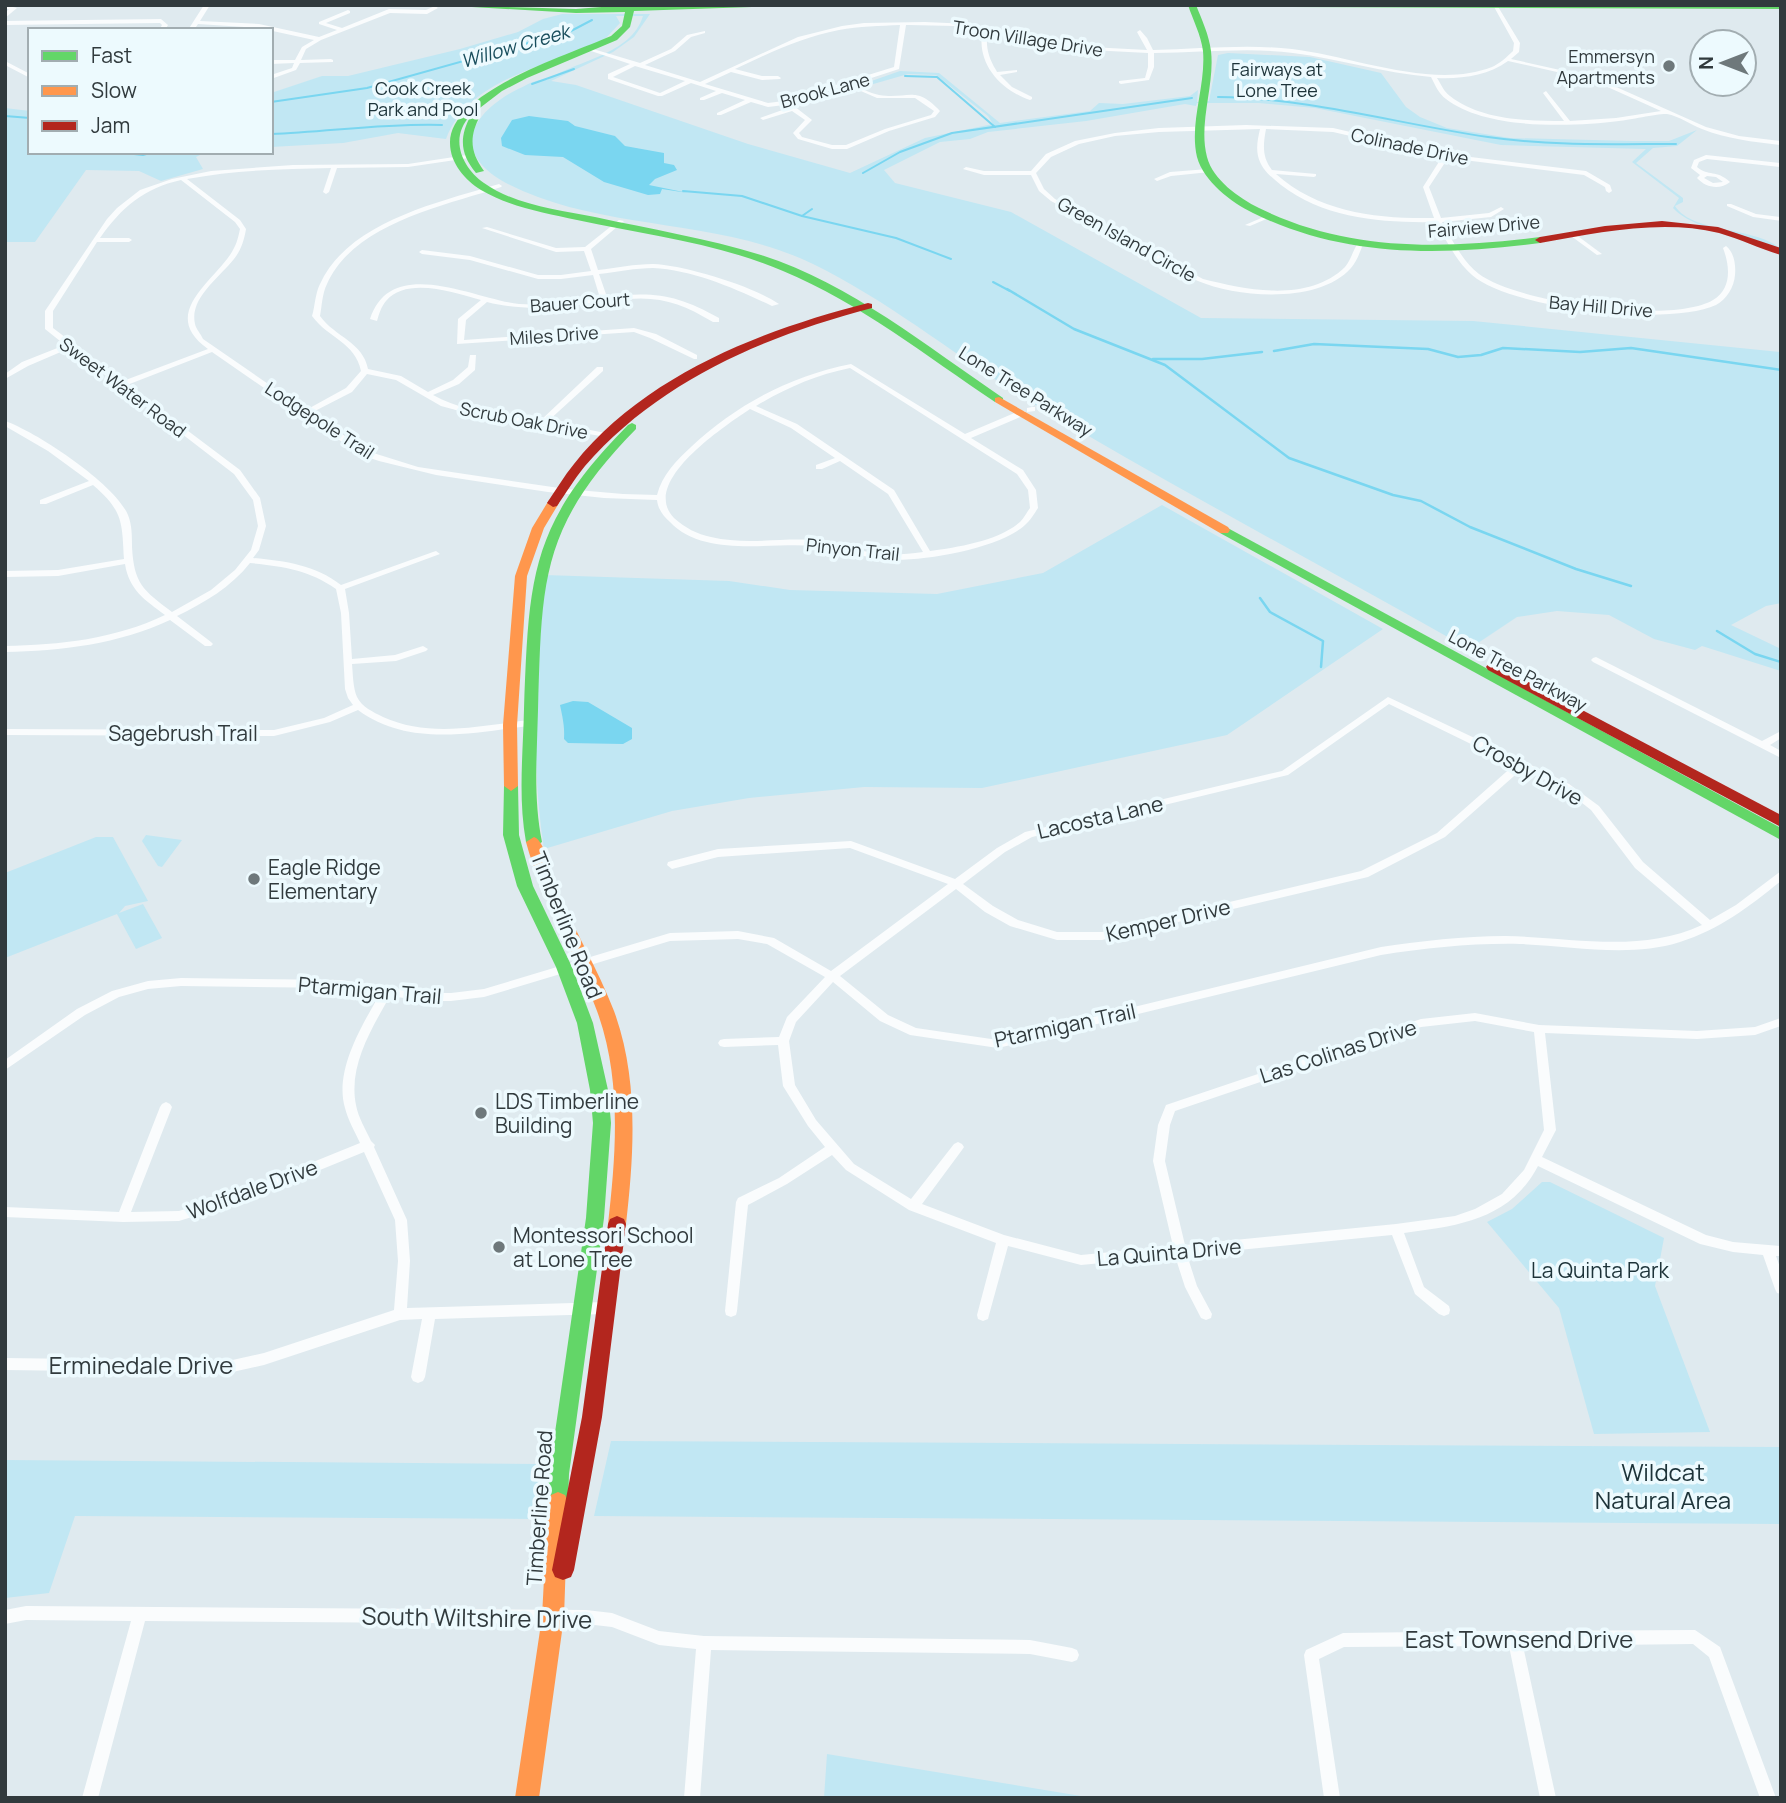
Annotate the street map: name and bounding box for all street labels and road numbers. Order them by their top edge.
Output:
street label: Troon Village Drive [951,14,1105,62]
street label: Brook Lane [778,67,872,113]
street label: Colinade Drive [1349,122,1471,170]
street label: Green Island Circle [1054,191,1200,287]
street label: Fairview Drive [1427,209,1541,243]
street label: Bauer Court [529,287,631,317]
street label: Bay Hill Drive [1548,290,1654,322]
street label: Miles Drive [509,320,599,350]
street label: Sweet Water Road [55,332,191,442]
street label: Lone Tree Parkway [955,340,1098,442]
street label: Lodgepole Trail [261,376,379,464]
street label: Scrub Oak Drive [458,396,590,444]
street label: Pinyon Trail [805,532,901,566]
street label: Lone Tree Parkway [1445,623,1592,717]
street label: Sagebrush Trail [108,719,258,747]
street label: Crosby Drive [1468,728,1588,812]
street label: Lacosta Lane [1034,789,1166,845]
street label: Timberline Road [525,847,609,1003]
street label: Kemper Drive [1103,892,1233,948]
street label: Ptarmigan Trail [297,970,443,1010]
street label: Ptarmigan Trail [992,996,1138,1054]
street label: Las Colinas Drive [1256,1012,1420,1090]
street label: Wolfdale Drive [183,1152,321,1226]
street label: La Quinta Drive [1096,1232,1242,1272]
street label: Erminedale Drive [49,1348,233,1381]
street label: Timberline Road [520,1429,558,1587]
street label: South Wiltshire Drive [361,1598,593,1636]
street label: East Townsend Drive [1405,1622,1633,1655]

